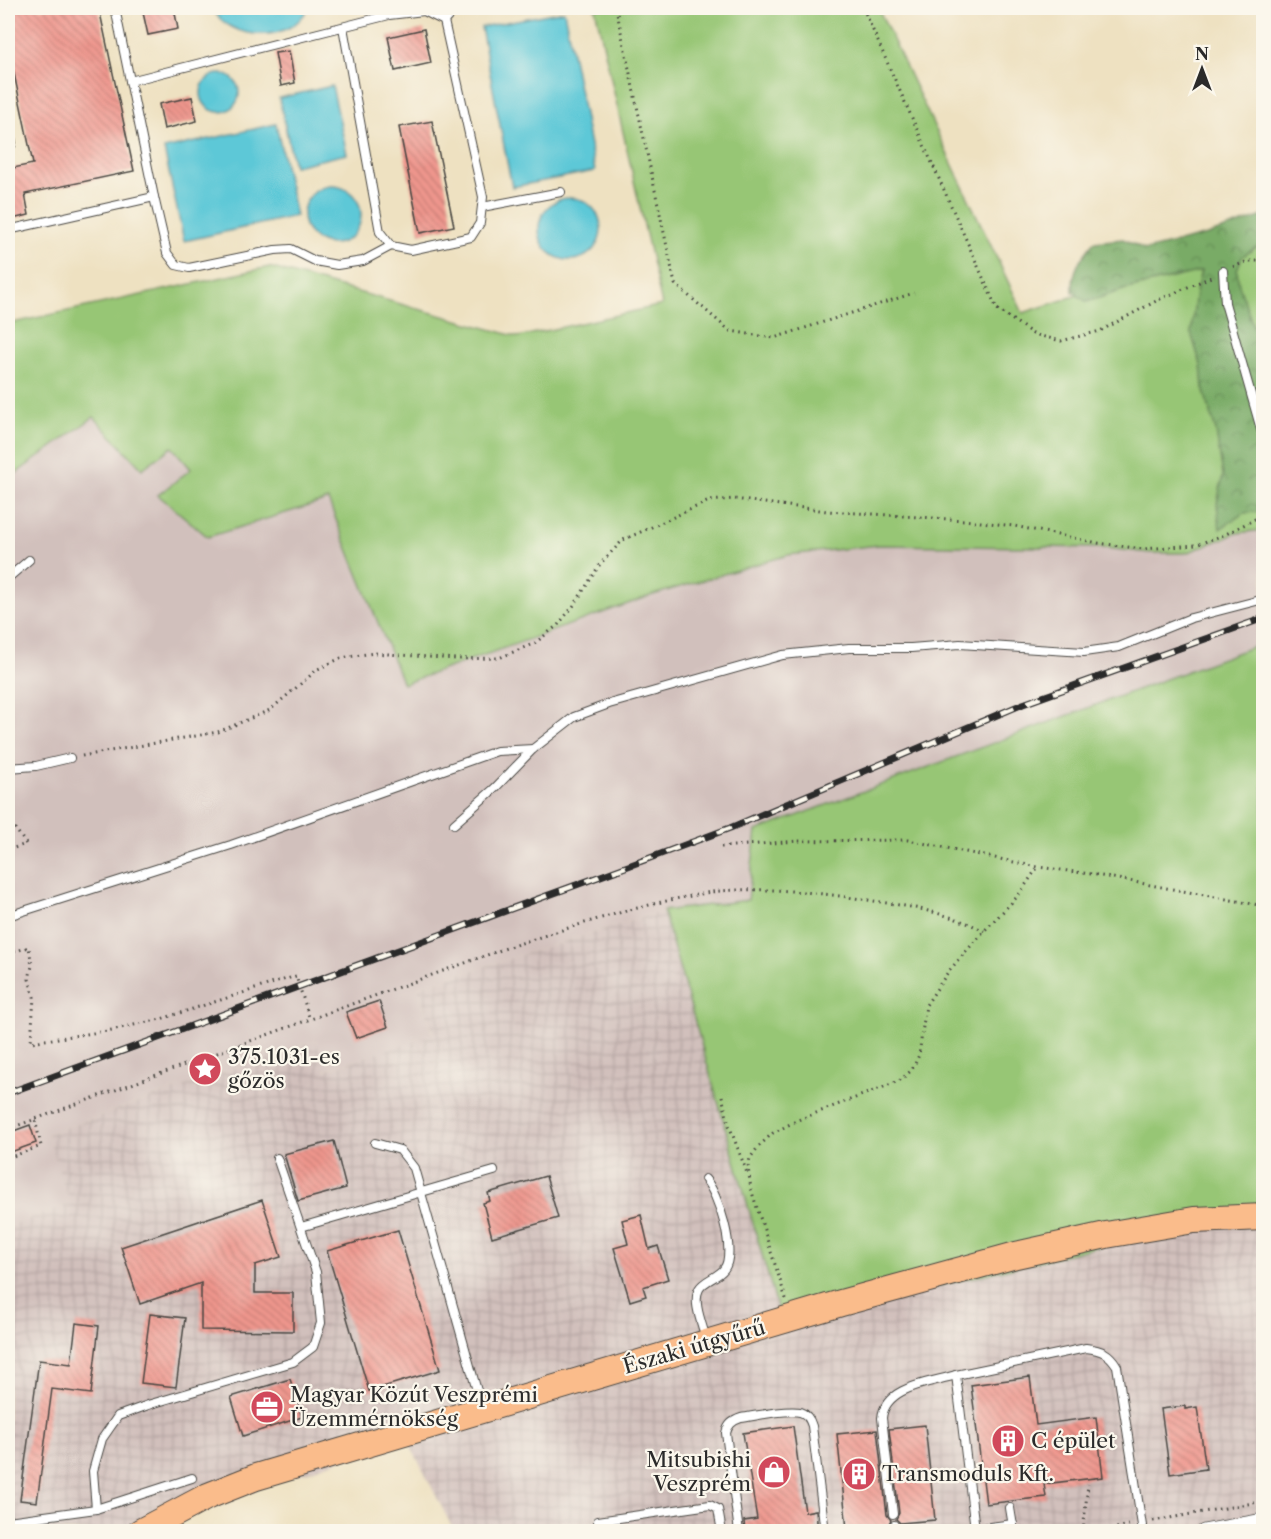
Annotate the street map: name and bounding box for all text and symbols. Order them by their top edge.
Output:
north arrow [1172,39,1232,99]
text: N [1195,44,1209,64]
place label: 375.1031-es gőzös [228,1044,340,1093]
place icon: 375.1031-es gőzös [187,1051,223,1087]
street label: Északi útgyűrű [620,1314,768,1379]
place label: Magyar Közút Veszprémi Üzemmérnökség [290,1382,538,1431]
office icon: Magyar Közút Veszprémi Üzemmérnökség [249,1389,285,1425]
building icon: C épület [990,1423,1026,1459]
place label: C épület [1031,1428,1116,1453]
place label: Mitsubishi Veszprém [646,1447,751,1496]
shop icon: Mitsubishi Veszprém [756,1454,792,1490]
building icon: Transmoduls Kft. [841,1456,877,1492]
place label: Transmoduls Kft. [882,1461,1054,1486]

